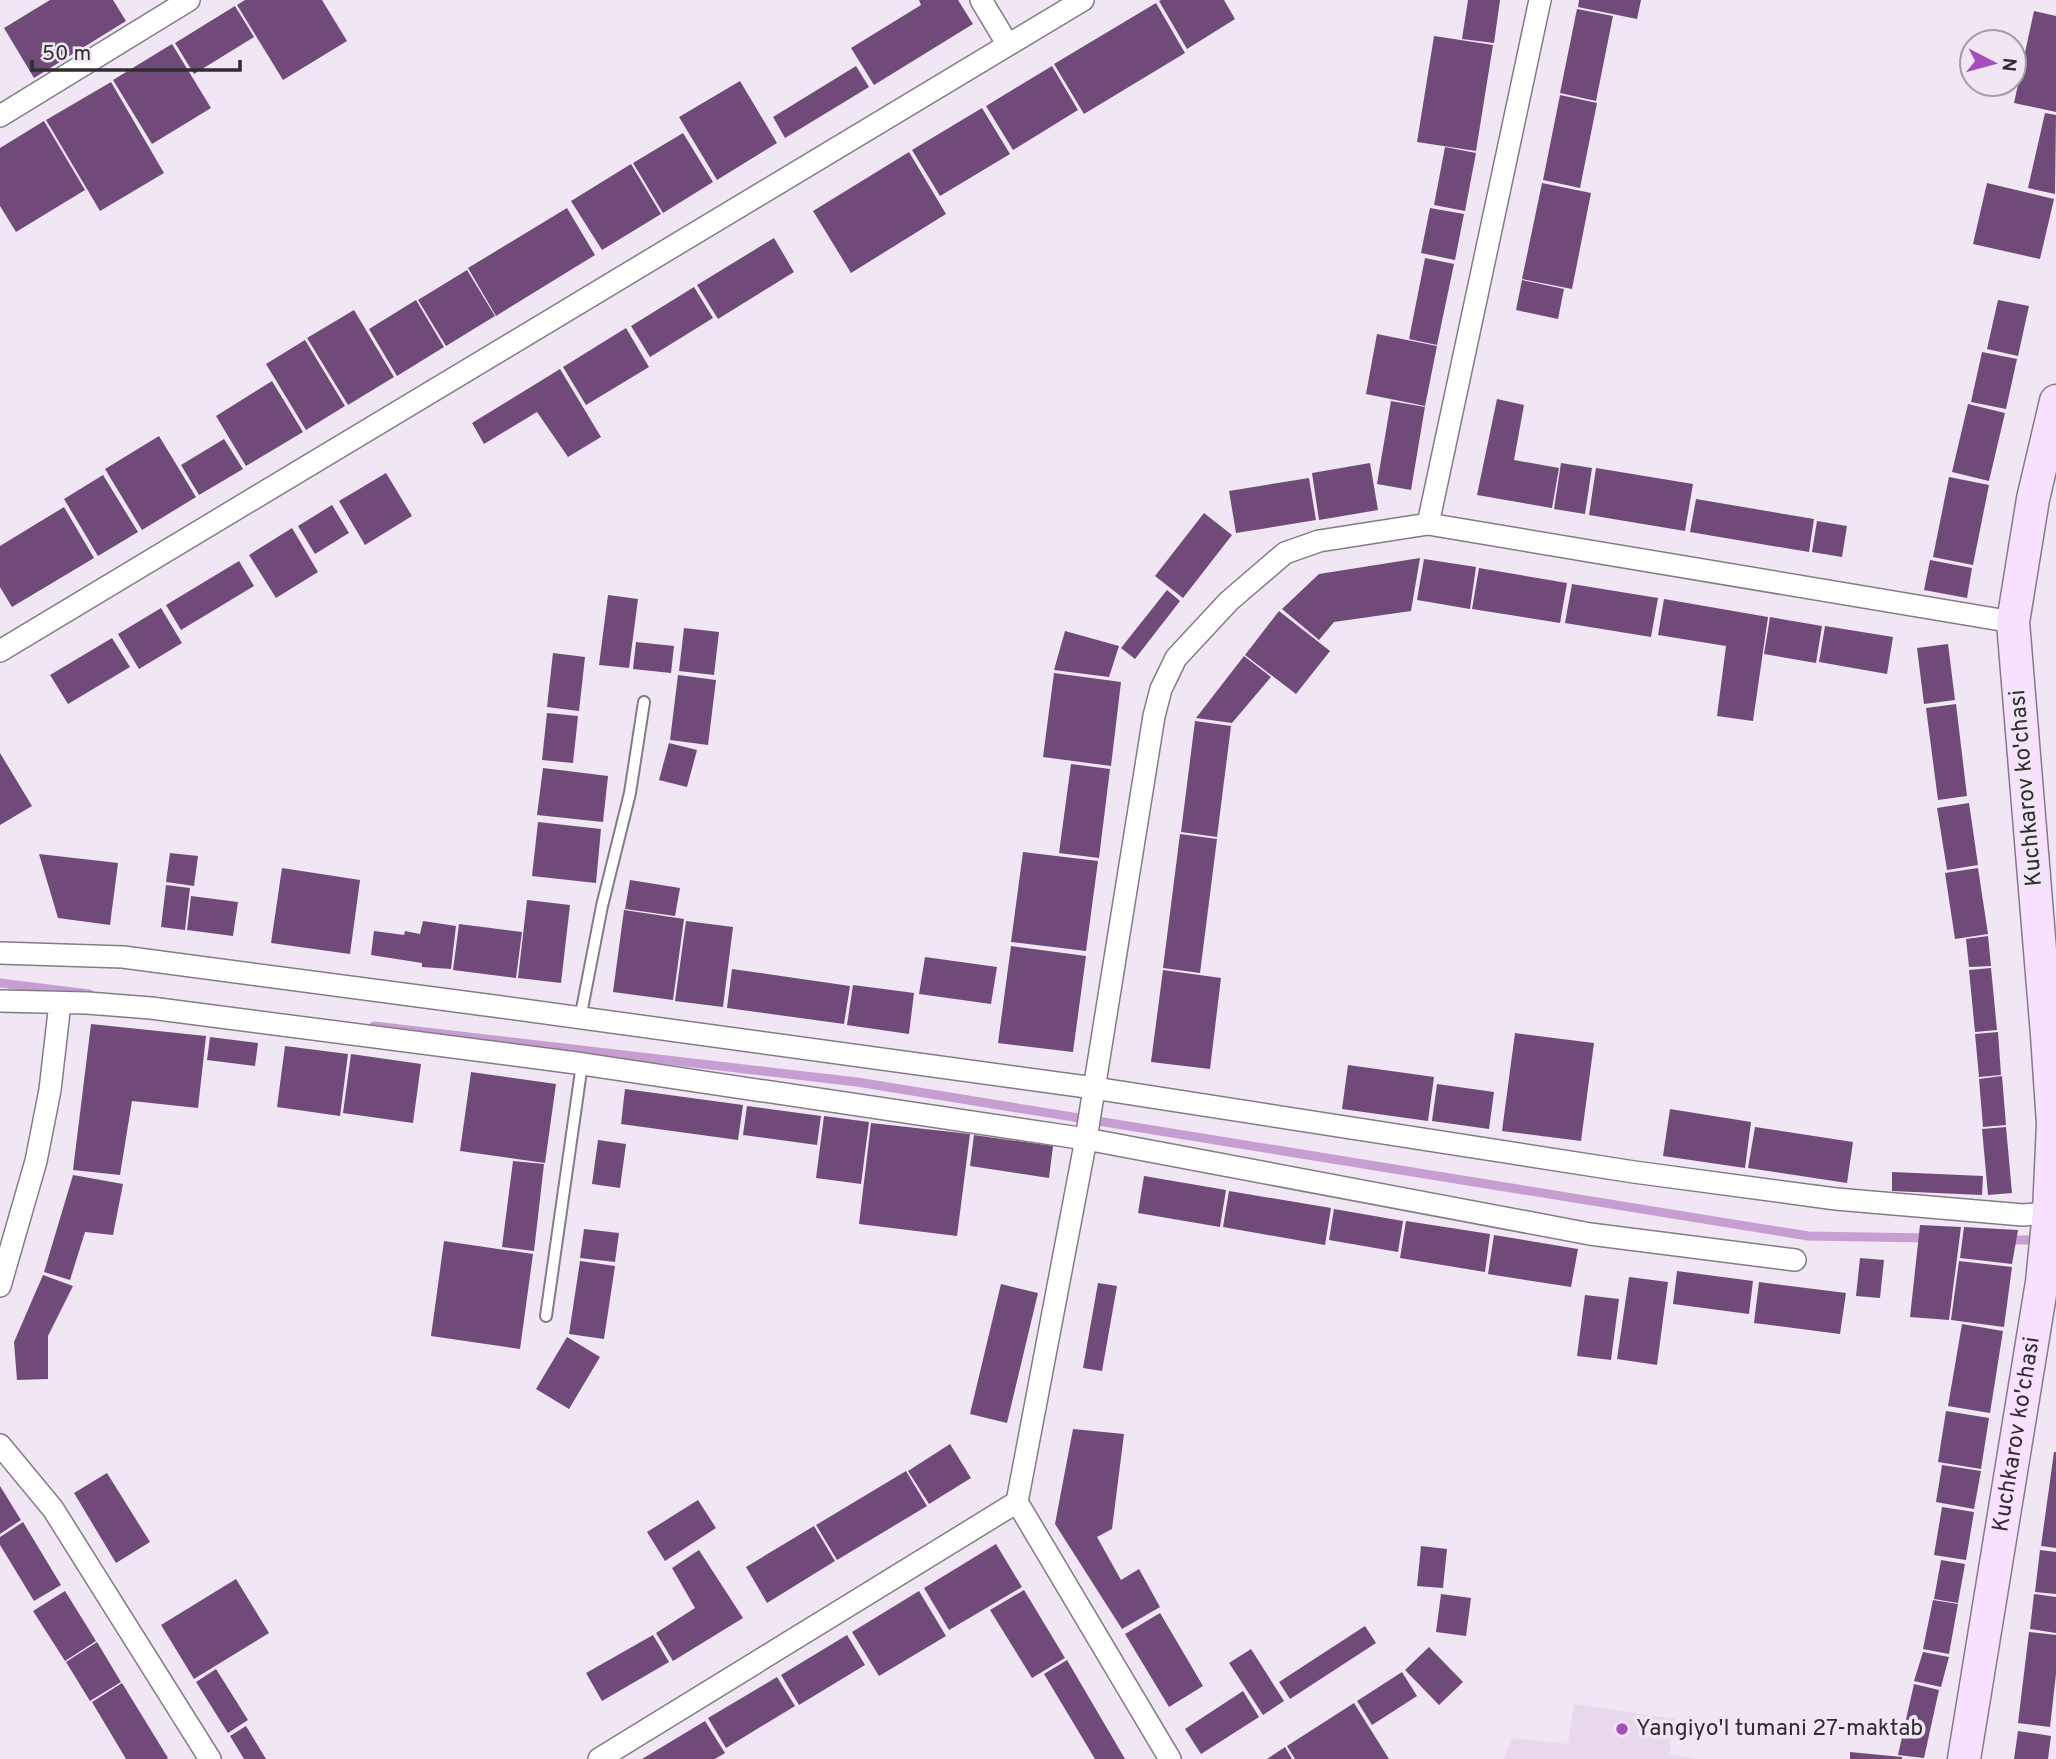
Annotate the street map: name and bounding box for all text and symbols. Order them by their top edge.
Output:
scale bar [32,28,240,72]
north arrow [1958,28,2028,98]
text: 50 m [42,41,91,68]
text: N [1995,57,2021,73]
street label: Kuchkarov ko'chasi [2004,688,2050,888]
street label: Kuchkarov ko'chasi [1987,1335,2047,1534]
place label: Yangiyo'l tumani 27-maktab [1636,1715,1923,1744]
marker: Yangiyo'l tumani 27-maktab [1614,1721,1630,1737]

